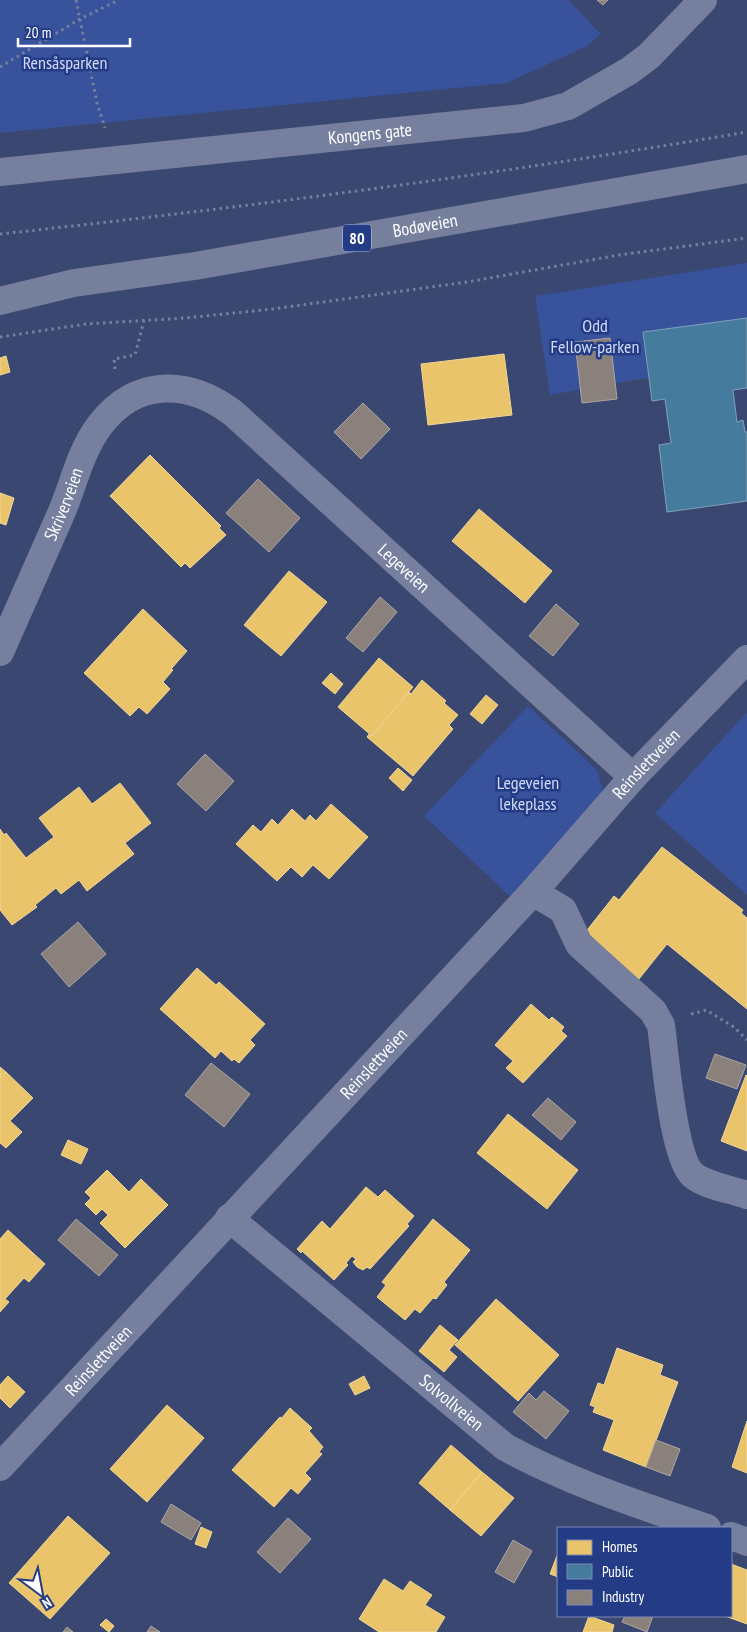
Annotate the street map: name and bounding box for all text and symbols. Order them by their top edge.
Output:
scale bar [18,15,130,47]
text: 20 m [25,23,51,42]
park label: Rensåsparken [23,51,107,74]
street label: Kongens gate [327,118,413,149]
street label: Bodøveien [391,208,459,242]
road number: 80 [343,224,371,252]
park label: Odd Fellow-parken [551,314,639,358]
street label: Skriverveien [39,464,88,544]
street label: Legeveien [373,538,435,598]
street label: Reinslettveien [607,724,685,804]
park label: Legeveien lekeplass [497,771,559,815]
street label: Reinslettveien [335,1023,412,1104]
street label: Reinslettveien [60,1320,137,1401]
street label: Solvollveien [415,1369,489,1435]
legend [557,1527,732,1617]
text: Homes [602,1537,638,1556]
text: Public [602,1562,634,1581]
north arrow [15,1567,65,1617]
text: Industry [602,1587,644,1606]
text: N [39,1593,55,1613]

